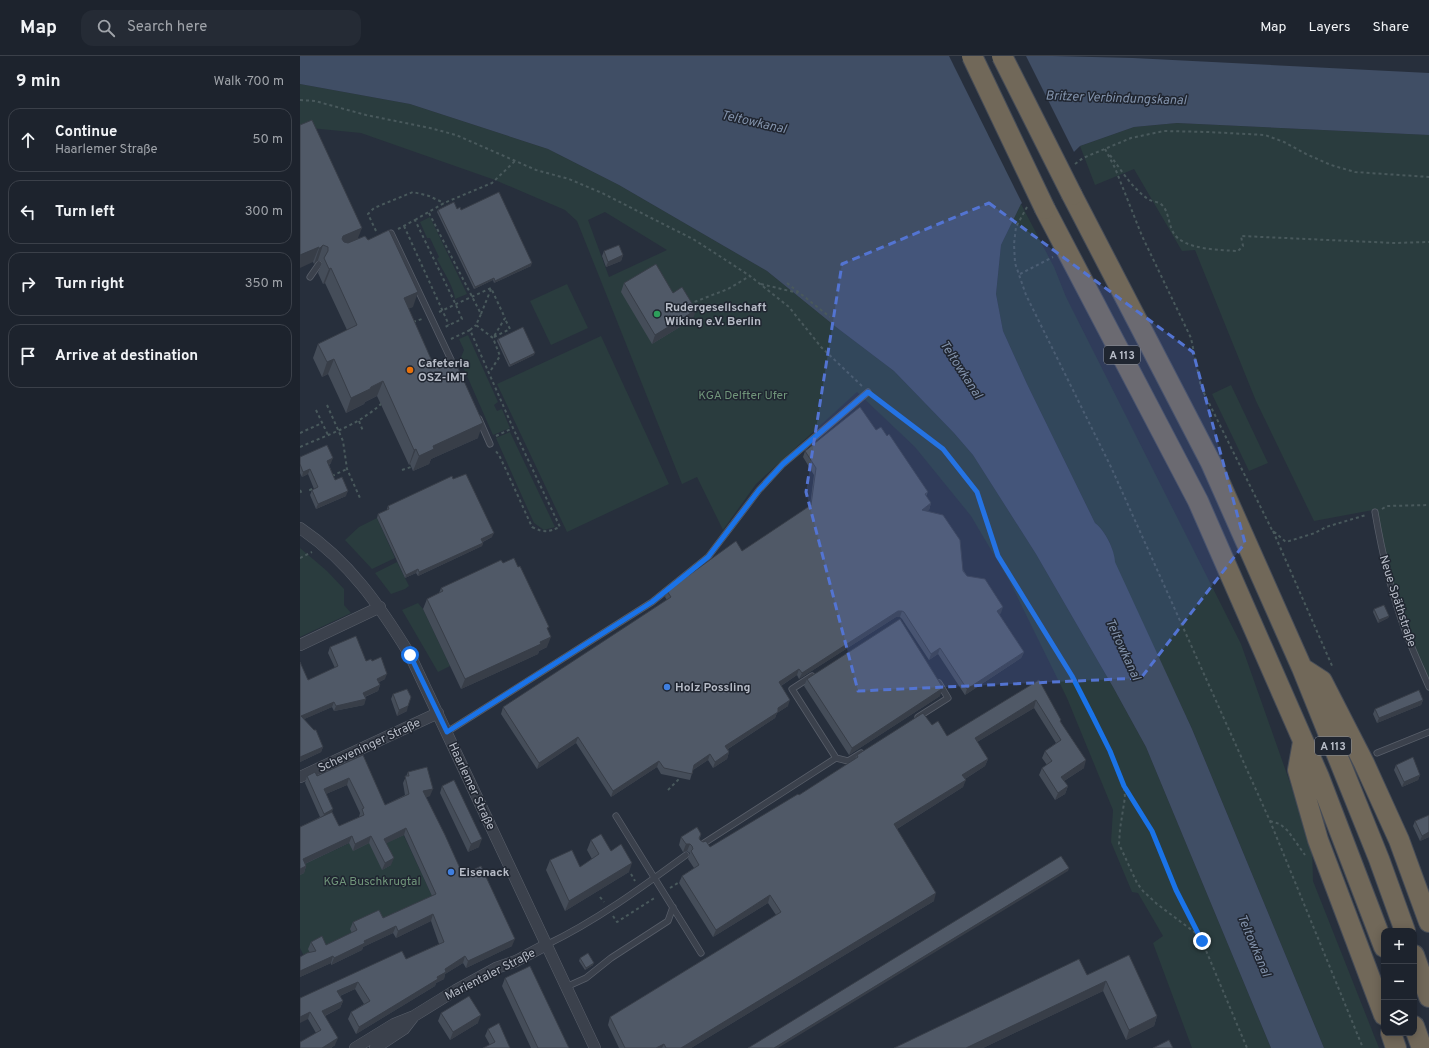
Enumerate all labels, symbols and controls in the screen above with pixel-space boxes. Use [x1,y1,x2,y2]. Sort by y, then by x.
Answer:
search box [81,10,361,46]
text: Map [20,16,57,40]
icon: search [95,17,117,39]
text: Search here [127,18,207,37]
text: Map [1260,19,1286,36]
text: Layers [1308,19,1350,36]
text: Share [1372,19,1409,36]
text: 9 min [16,71,60,93]
text: Walk · 700 m [214,74,284,90]
water label: Britzer Verbindungskanal [1045,89,1187,109]
water label: Teltowkanal [719,108,788,138]
text: Continue [55,123,117,142]
icon: ahead [17,129,39,151]
text: 50 m [253,132,283,148]
text: Haarlemer Straße [55,142,157,158]
icon: left [17,201,39,223]
text: Turn left [55,203,115,222]
text: 300 m [245,204,283,220]
icon: right [17,273,39,295]
text: Turn right [55,275,124,294]
text: 350 m [245,276,283,292]
place label: Rudergesellschaft Wiking e.V. Berlin [665,300,767,330]
marker: Rudergesellschaft Wiking e.V. Berlin [652,309,662,319]
water label: Teltowkanal [936,338,985,403]
icon: arrive [17,345,39,367]
road number: A 113 [1104,346,1140,364]
text: Arrive at destination [55,347,198,366]
place label: Cafeteria OSZ-IMT [418,356,469,386]
marker: Cafeteria OSZ-IMT [405,365,415,375]
park label: KGA Delfter Ufer [698,388,788,404]
street label: Neue Späthstraße [1375,553,1419,649]
water label: Teltowkanal [1101,616,1144,684]
route start [401,646,419,664]
place label: Holz Possling [675,680,750,696]
marker: Holz Possling [662,682,672,692]
street label: Scheveninger Straße [316,715,423,777]
road number: A 113 [1315,737,1351,755]
street label: Haarlemer Straße [444,740,498,833]
place label: Eisenack [459,865,510,881]
marker: Eisenack [446,867,456,877]
park label: KGA Buschkrugtal [323,874,421,890]
water label: Teltowkanal [1233,912,1274,980]
map controls [1381,928,1417,1036]
button: + [1381,928,1417,964]
route end [1193,932,1211,950]
street label: Marientaler Straße [443,945,538,1005]
button: − [1381,964,1417,1000]
button: layers [1381,1000,1417,1036]

